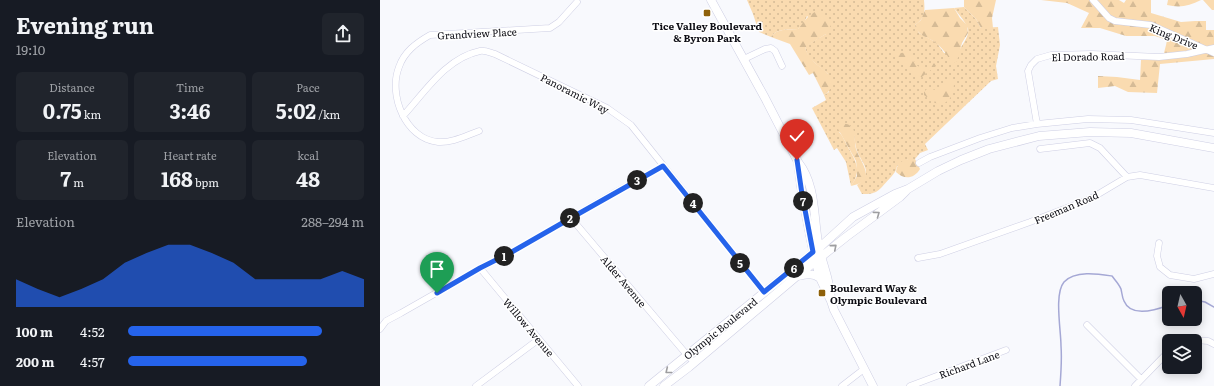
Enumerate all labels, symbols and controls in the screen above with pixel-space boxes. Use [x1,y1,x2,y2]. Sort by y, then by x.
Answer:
text: Evening run [16,8,154,41]
marker: Tice Valley Boulevard & Byron Park [702,8,712,18]
button: share [322,13,364,55]
place label: Tice Valley Boulevard & Byron Park [652,18,762,45]
street label: King Drive [1147,19,1201,53]
street label: Grandview Place [437,23,517,43]
text: 19:10 [16,40,45,59]
street label: El Dorado Road [1051,48,1125,64]
street label: Panoramic Way [538,69,612,117]
text: Distance [49,79,95,95]
text: Time [176,79,204,95]
text: Pace [296,79,320,95]
text: 0.75 [43,95,82,125]
text: 3:46 [169,95,211,125]
text: 5:02 [276,95,316,125]
text: km [82,106,101,122]
text: /km [316,106,340,122]
pin [780,119,814,160]
icon: check [786,125,808,147]
text: Elevation [47,147,97,163]
text: Heart rate [163,147,217,163]
text: kcal [297,147,319,163]
text: 7 [60,163,71,193]
text: 168 [161,163,193,193]
text: 48 [296,163,320,193]
pin: 3 [627,170,647,190]
text: 3 [634,172,640,188]
text: m [71,174,84,190]
text: bpm [193,174,219,190]
street label: Freeman Road [1031,187,1101,227]
pin: 7 [793,191,813,211]
pin: 4 [683,193,703,213]
text: 7 [800,193,806,209]
text: 4 [690,195,696,211]
pin: 2 [560,208,580,228]
text: 2 [567,210,573,226]
text: Elevation [16,212,75,231]
text: 288–294 m [301,212,364,231]
one-way arrow [872,212,879,219]
one-way arrow [829,245,837,252]
pin: 1 [494,246,514,266]
text: 1 [502,248,506,264]
pin [420,252,454,293]
street label: Alder Avenue [598,252,650,310]
pin: 5 [730,253,750,273]
text: 5 [737,255,743,271]
icon: arrive [426,258,448,280]
pin: 6 [784,258,804,278]
text: 6 [791,260,797,276]
place label: Boulevard Way & Olympic Boulevard [830,280,928,307]
north arrow [1162,286,1202,326]
map controls [1162,286,1202,374]
marker: Boulevard Way & Olympic Boulevard [817,288,827,298]
street label: Olympic Boulevard [680,293,760,363]
street label: Willow Avenue [500,295,558,359]
text: 100 m [16,322,53,341]
text: 4:52 [80,322,105,341]
button: layers [1162,334,1202,374]
street label: Richard Lane [937,346,1001,382]
text: 200 m [16,352,55,371]
text: 4:57 [80,352,105,371]
one-way arrow [665,366,672,373]

